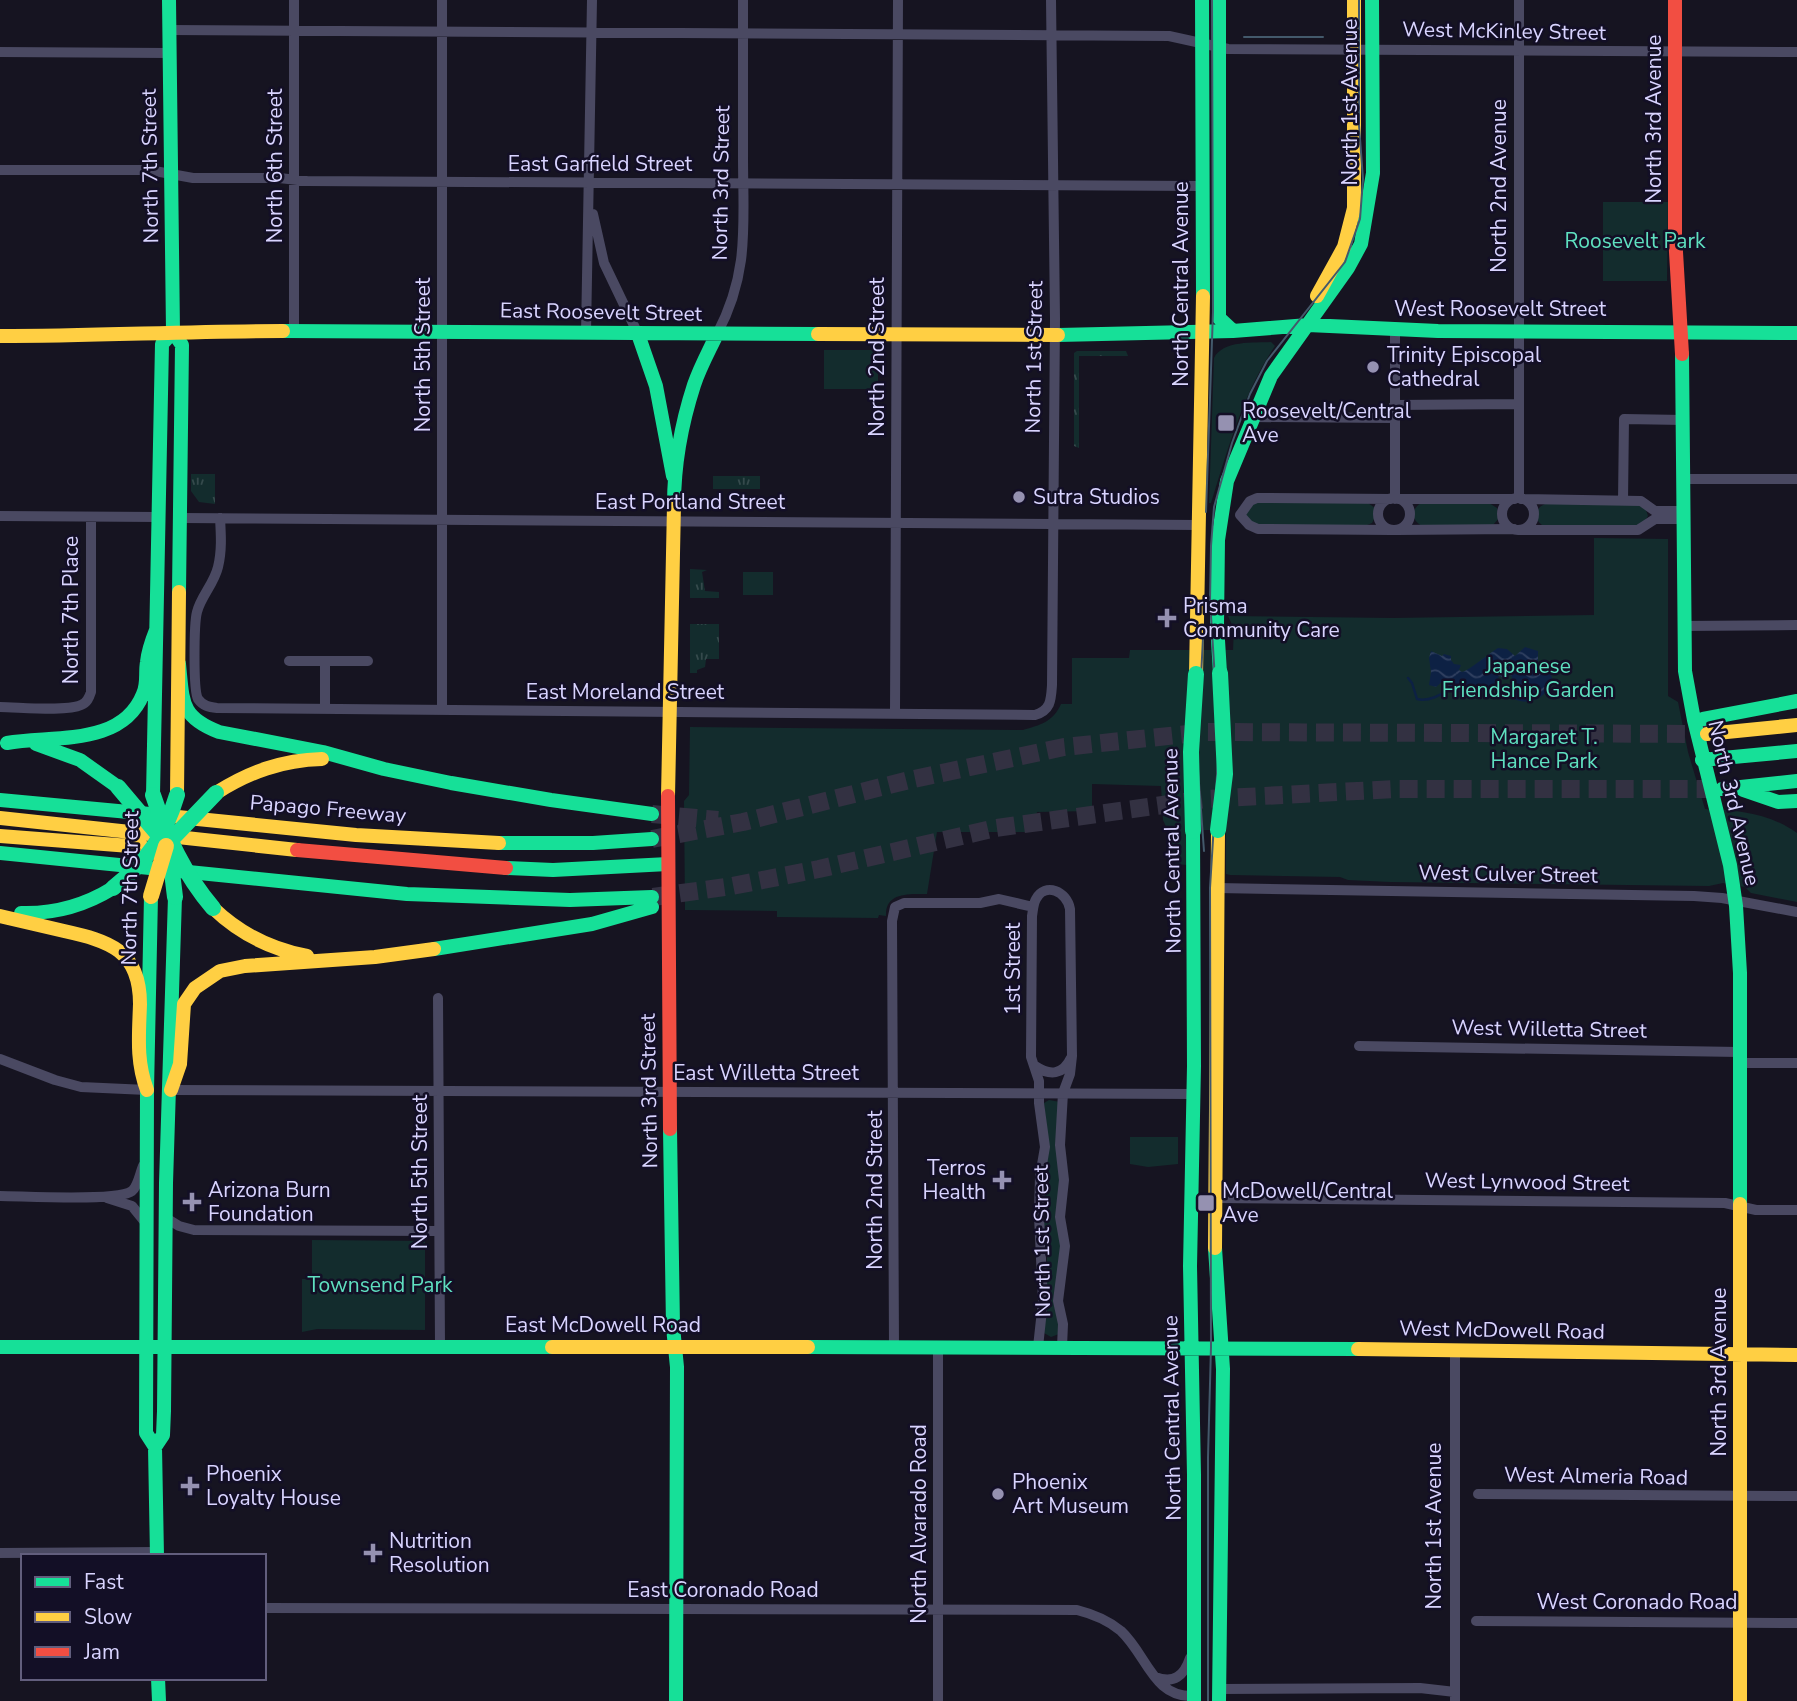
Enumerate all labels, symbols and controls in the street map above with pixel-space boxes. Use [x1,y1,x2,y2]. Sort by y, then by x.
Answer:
street label: West McKinley Street [1402,15,1607,47]
street label: North 1st Avenue [1336,19,1364,185]
street label: North 3rd Avenue [1640,34,1668,204]
street label: North 7th Street [135,88,165,244]
street label: North 6th Street [261,88,289,243]
street label: North 2nd Avenue [1485,99,1513,273]
street label: North 3rd Street [706,105,736,261]
street label: East Garfield Street [508,150,693,178]
street label: North Central Avenue [1167,181,1195,387]
park label: Roosevelt Park [1565,227,1706,255]
street label: North 5th Street [409,277,437,432]
street label: North 2nd Street [863,277,891,437]
street label: North 1st Street [1019,280,1049,434]
street label: West Roosevelt Street [1394,295,1607,323]
street label: East Roosevelt Street [500,296,703,328]
place label: Trinity Episcopal Cathedral [1387,341,1542,393]
marker: Trinity Episcopal Cathedral [1365,359,1381,375]
place label: Roosevelt/Central Ave [1242,397,1412,449]
marker: Roosevelt/Central Ave [1216,413,1236,433]
place label: Sutra Studios [1033,483,1160,511]
street label: East Portland Street [595,488,786,516]
marker: Sutra Studios [1011,489,1027,505]
street label: North 7th Place [57,536,85,684]
place label: Prisma Community Care [1183,592,1340,644]
marker: Prisma Community Care [1157,608,1177,628]
park label: Japanese Friendship Garden [1442,652,1614,704]
street label: East Moreland Street [526,678,725,706]
street label: North 3rd Avenue [1701,717,1767,889]
park label: Margaret T. Hance Park [1490,723,1598,775]
street label: North Central Avenue [1156,748,1188,954]
street label: Papago Freeway [249,788,408,830]
street label: North 7th Street [115,810,145,966]
street label: West Culver Street [1418,858,1599,890]
street label: 1st Street [999,922,1027,1015]
street label: North 3rd Street [634,1013,664,1169]
street label: West Willetta Street [1451,1013,1648,1045]
street label: East Willetta Street [673,1059,859,1087]
street label: North 5th Street [406,1094,434,1249]
street label: North 2nd Street [861,1110,889,1270]
place label: Terros Health [922,1154,986,1206]
street label: North 1st Street [1027,1164,1057,1318]
street label: West Lynwood Street [1424,1166,1630,1198]
marker: Terros Health [992,1170,1012,1190]
place label: Arizona Burn Foundation [208,1176,331,1228]
place label: McDowell/Central Ave [1222,1177,1394,1229]
marker: Arizona Burn Foundation [182,1192,202,1212]
marker: McDowell/Central Ave [1196,1193,1216,1213]
park label: Townsend Park [308,1271,453,1299]
street label: North 3rd Avenue [1705,1287,1733,1457]
street label: East McDowell Road [505,1311,701,1339]
street label: West McDowell Road [1399,1314,1605,1346]
street label: North Central Avenue [1156,1315,1188,1521]
street label: North Alvarado Road [905,1424,933,1624]
street label: North 1st Avenue [1420,1443,1448,1609]
place label: Phoenix Loyalty House [206,1460,341,1512]
street label: West Almeria Road [1504,1460,1688,1492]
place label: Phoenix Art Museum [1012,1468,1129,1520]
marker: Phoenix Loyalty House [180,1476,200,1496]
marker: Phoenix Art Museum [990,1486,1006,1502]
place label: Nutrition Resolution [389,1527,490,1579]
marker: Nutrition Resolution [363,1543,383,1563]
legend [21,1554,266,1680]
text: Fast [84,1568,124,1596]
street label: East Coronado Road [627,1576,819,1604]
street label: West Coronado Road [1536,1588,1738,1616]
text: Slow [84,1603,133,1631]
text: Jam [83,1638,120,1666]

